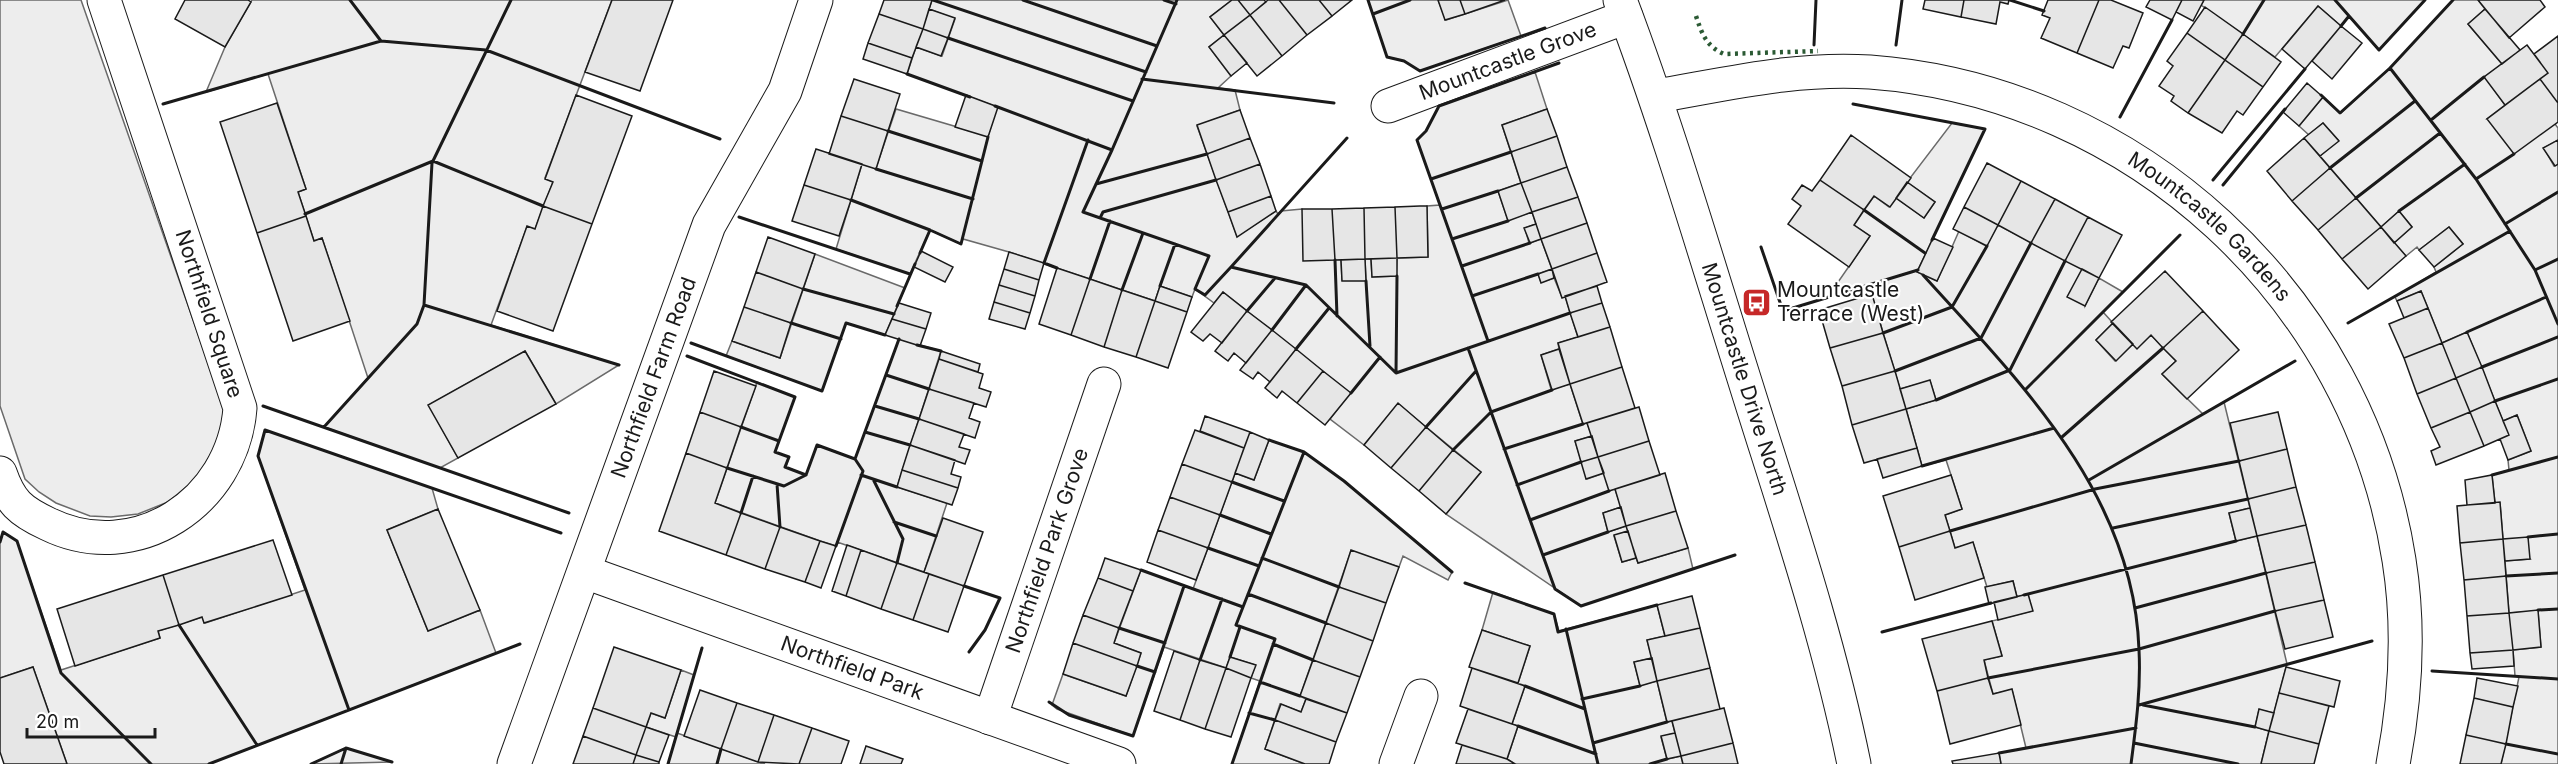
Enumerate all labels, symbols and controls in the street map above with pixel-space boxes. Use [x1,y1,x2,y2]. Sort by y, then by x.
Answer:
street label: Mountcastle Grove [1416,16,1600,105]
street label: Mountcastle Gardens [2123,146,2297,306]
street label: Northfield Square [171,227,248,401]
street label: Mountcastle Drive North [1697,260,1793,498]
street label: Northfield Farm Road [606,273,701,481]
place label: Mountcastle Terrace (West) [1777,277,1924,326]
bus stop icon: Mountcastle Terrace (West) [1740,286,1772,318]
street label: Northfield Park Grove [1000,445,1093,656]
street label: Northfield Park [778,630,928,705]
scale bar [27,701,154,739]
text: 20 m [36,711,79,732]

